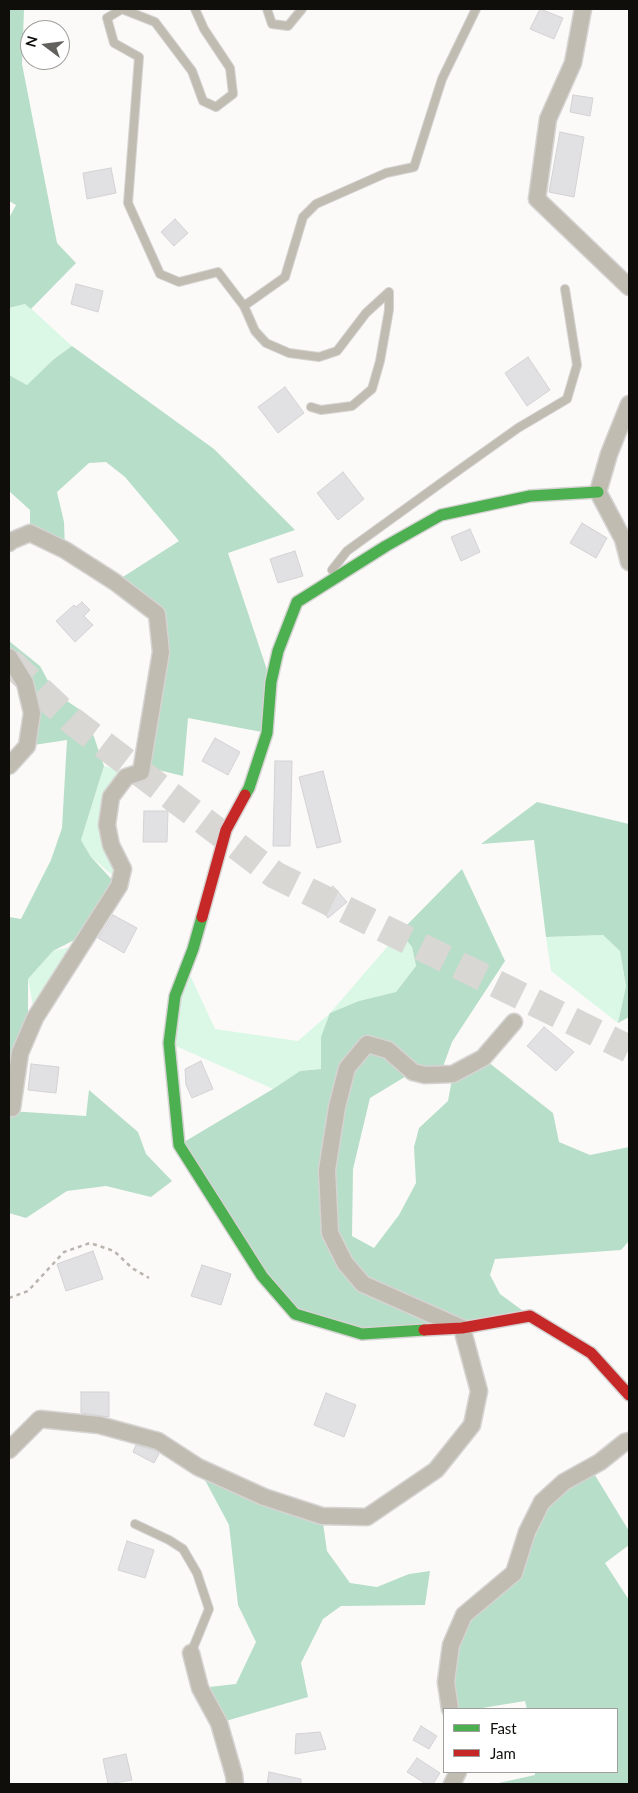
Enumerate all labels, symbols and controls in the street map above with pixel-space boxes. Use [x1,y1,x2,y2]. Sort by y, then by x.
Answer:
north arrow [20,20,70,70]
text: N [21,34,41,49]
legend [443,1708,618,1773]
text: Fast [490,1719,517,1737]
text: Jam [490,1744,516,1762]

